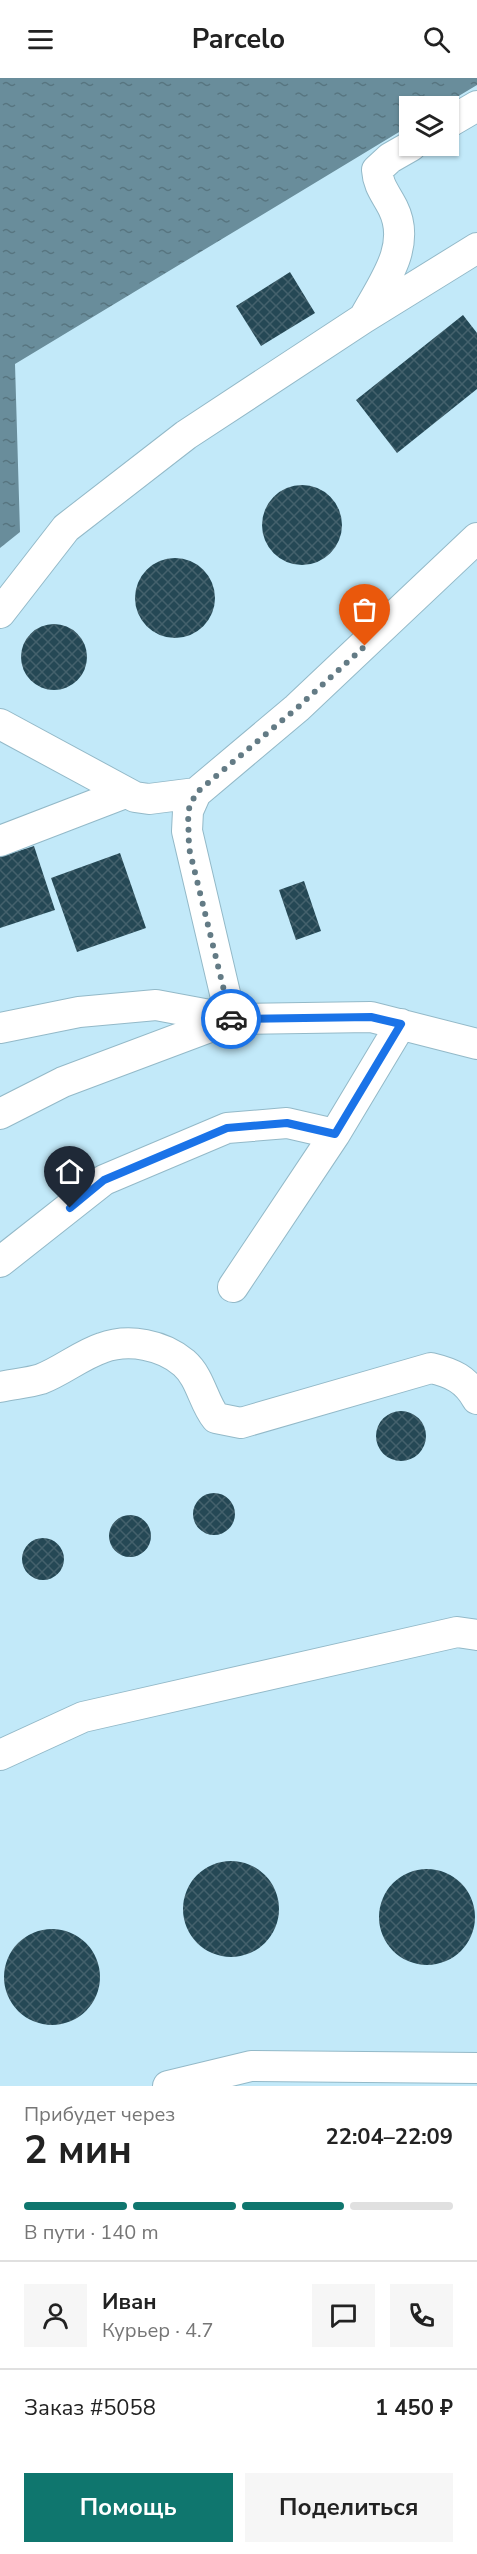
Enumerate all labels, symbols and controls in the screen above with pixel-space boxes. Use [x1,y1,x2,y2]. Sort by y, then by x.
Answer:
text: Parcelo [192,21,285,58]
icon: menu [24,23,57,56]
icon: search [420,23,453,56]
map controls [399,96,459,156]
button: layers [399,96,459,156]
pin [339,584,390,646]
icon: bag [348,593,381,626]
courier [201,989,261,1049]
icon: car [215,1003,248,1036]
pin [44,1146,95,1208]
icon: home [53,1155,86,1188]
text: Прибудет через [24,2101,175,2128]
text: 22:04–22:09 [325,2122,453,2152]
text: 2 мин [24,2124,132,2177]
text: В пути · 140 m [24,2219,159,2246]
button: person [24,2284,87,2347]
button: chat [312,2284,375,2347]
button: phone [390,2284,453,2347]
text: Иван [102,2287,157,2317]
text: Курьер · 4.7 [102,2317,214,2344]
text: Заказ #5058 [24,2393,156,2423]
text: 1 450 ₽ [375,2393,453,2423]
button: Помощь [24,2473,233,2542]
button: Поделиться [245,2473,453,2542]

